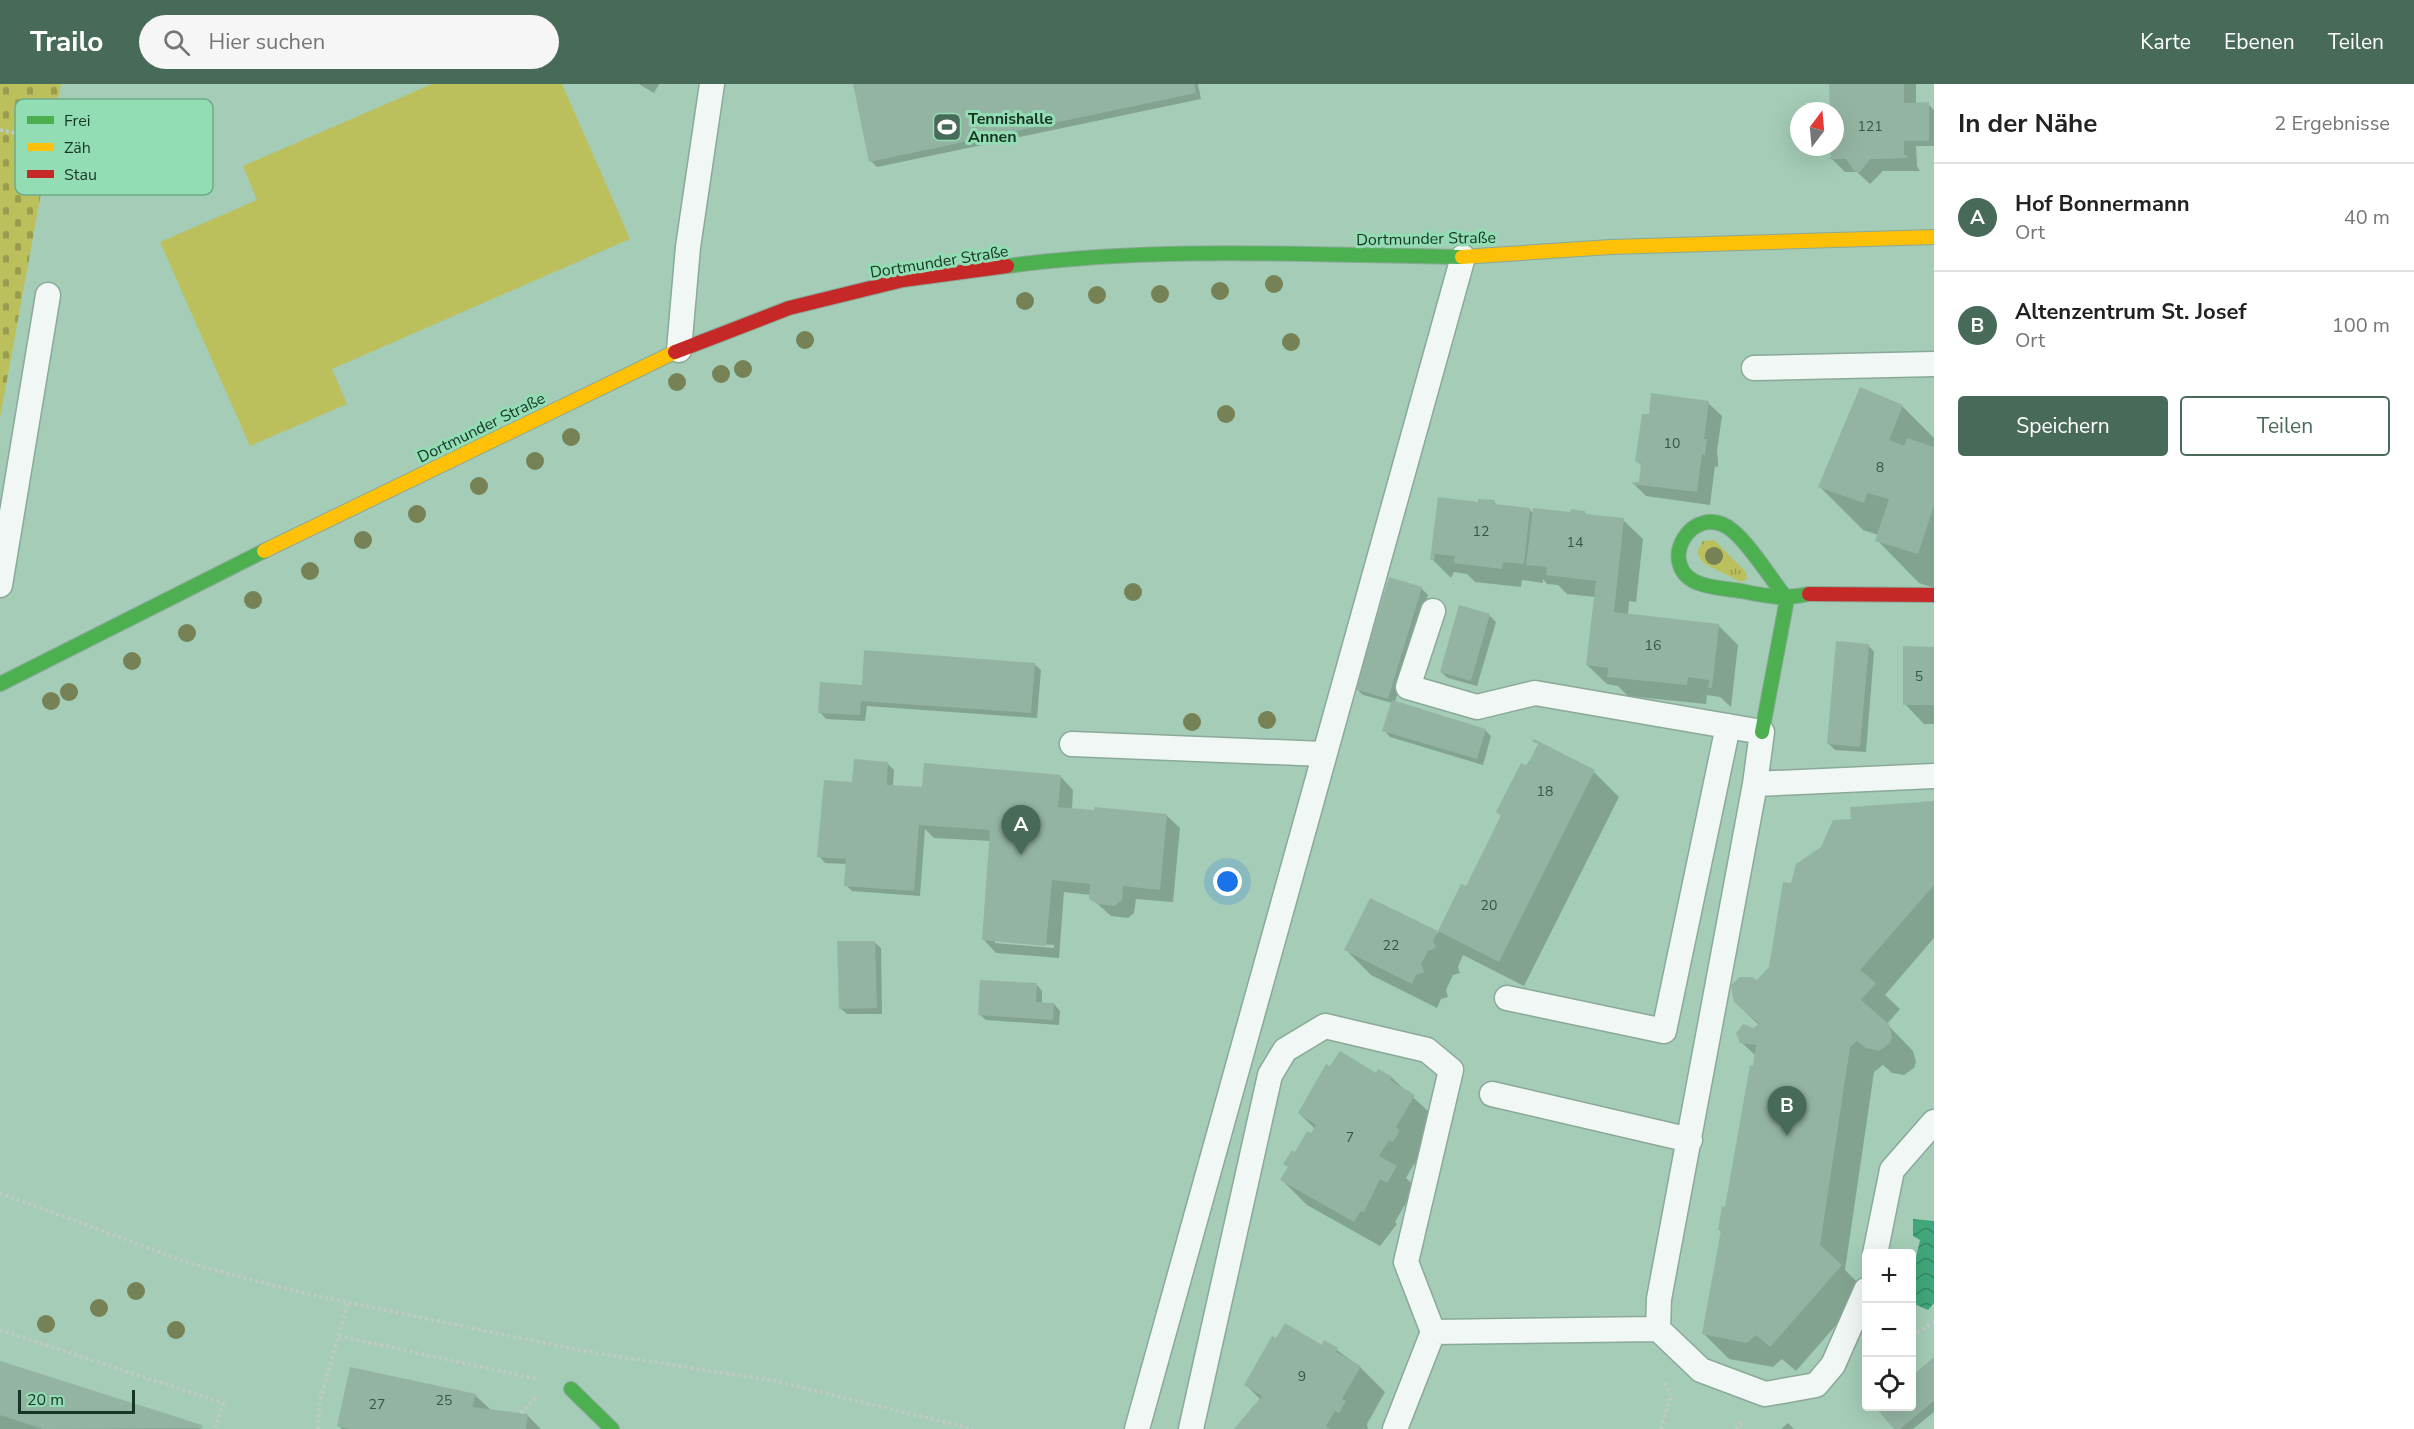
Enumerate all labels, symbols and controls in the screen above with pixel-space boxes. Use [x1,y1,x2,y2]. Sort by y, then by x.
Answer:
search box [139,15,559,69]
text: Trailo [30,23,103,61]
icon: search [160,26,193,59]
text: Hier suchen [208,27,325,57]
text: Karte [2140,28,2191,56]
text: Ebenen [2224,28,2295,56]
text: Teilen [2328,28,2384,56]
legend [15,99,213,195]
north arrow [1790,102,1844,156]
text: In der Nähe [1958,106,2097,141]
place label: Tennishalle Annen [968,108,1053,148]
text: Frei [64,110,90,132]
text: 2 Ergebnisse [2274,110,2390,137]
sports icon: Tennishalle Annen [931,111,963,143]
house number: 121 [1857,117,1883,136]
text: Zäh [64,137,91,159]
text: Stau [64,164,97,186]
text: Hof Bonnermann [2015,189,2190,219]
text: A [1970,204,1985,231]
text: 40 m [2344,204,2390,231]
text: Ort [2015,219,2045,246]
street label: Dortmunder Straße [1356,227,1496,251]
street label: Dortmunder Straße [868,240,1010,284]
text: Altenzentrum St. Josef [2015,297,2246,327]
text: B [1971,312,1984,339]
text: 100 m [2332,312,2390,339]
text: Ort [2015,327,2045,354]
street label: Dortmunder Straße [414,387,549,468]
button: Speichern [1958,396,2168,456]
button: Teilen [2180,396,2390,456]
house number: 10 [1664,434,1680,453]
house number: 8 [1876,458,1884,477]
house number: 12 [1473,522,1489,541]
house number: 14 [1567,533,1583,552]
house number: 16 [1645,636,1661,655]
house number: 5 [1915,667,1923,686]
house number: 18 [1537,782,1553,801]
pin: A [1002,806,1040,855]
your location [1213,867,1242,896]
house number: 20 [1481,896,1497,915]
house number: 22 [1383,936,1399,955]
pin: B [1768,1086,1806,1136]
house number: 7 [1346,1128,1354,1147]
map controls [1862,1249,1916,1411]
button: + [1862,1249,1916,1303]
button: − [1862,1303,1916,1357]
button: locate [1862,1357,1916,1411]
house number: 9 [1298,1367,1306,1386]
scale bar [18,1387,135,1414]
text: 20 m [27,1389,64,1411]
house number: 25 [436,1391,452,1410]
house number: 27 [369,1395,385,1414]

